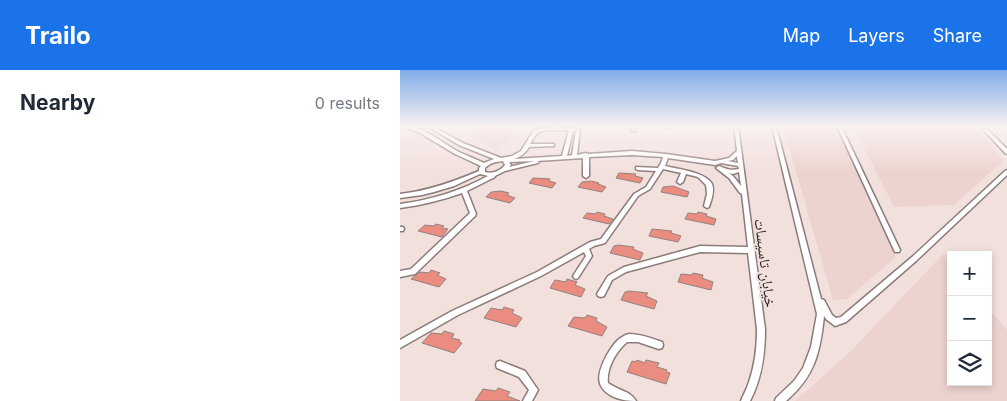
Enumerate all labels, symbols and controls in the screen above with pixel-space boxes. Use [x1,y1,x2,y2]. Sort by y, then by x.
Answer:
text: Trailo [25,21,91,50]
text: Map [783,25,820,46]
text: Layers [848,25,905,46]
text: Share [933,25,982,46]
text: Nearby [20,90,95,115]
text: 0 results [315,93,380,113]
street label: خیابان تاسیسات [750,218,780,309]
map controls [947,251,992,386]
button: + [947,251,992,296]
button: − [947,296,992,341]
button: layers [947,341,992,386]

